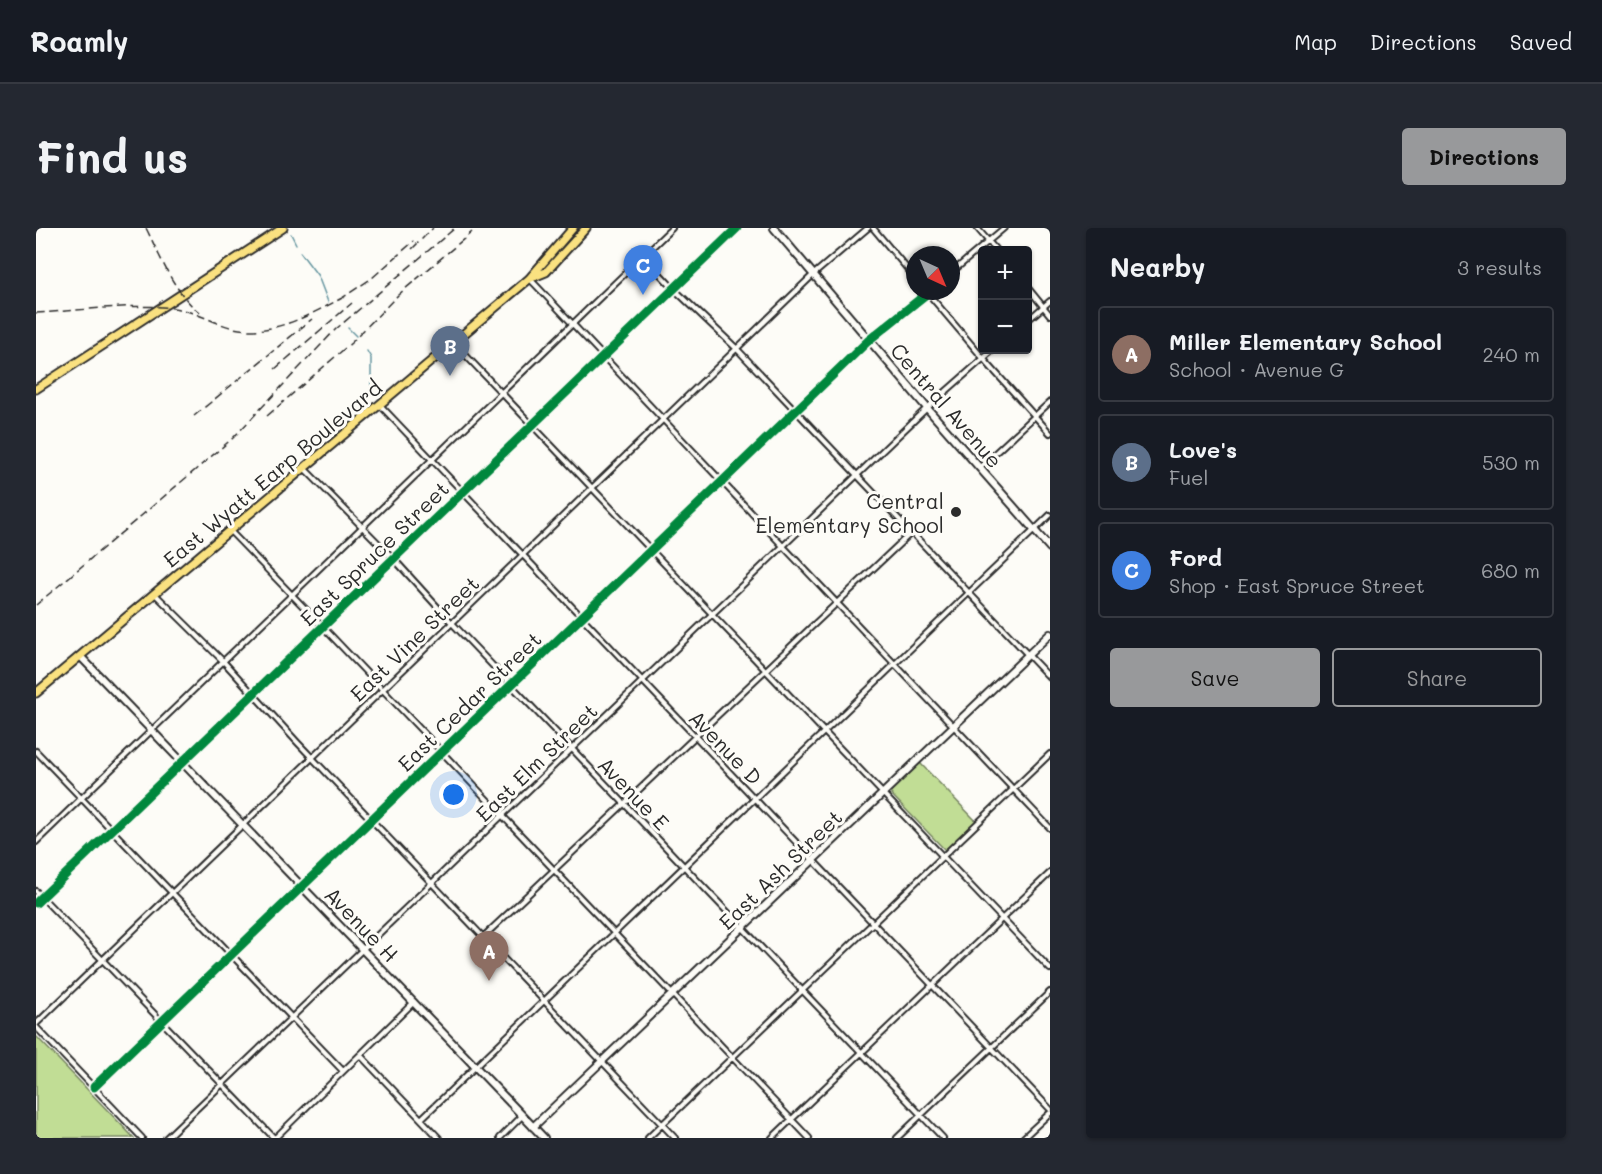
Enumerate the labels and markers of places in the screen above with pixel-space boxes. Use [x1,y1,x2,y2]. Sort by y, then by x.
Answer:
pin: C [624,245,662,295]
pin: B [430,326,470,376]
place label: Central Elementary School [756,487,944,538]
marker: Central Elementary School [949,505,963,519]
pin: A [470,932,508,981]

